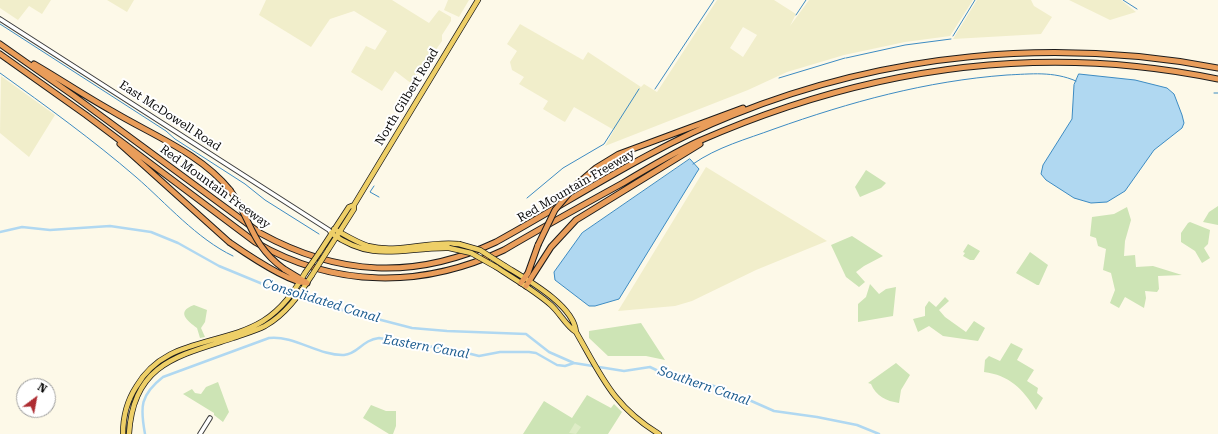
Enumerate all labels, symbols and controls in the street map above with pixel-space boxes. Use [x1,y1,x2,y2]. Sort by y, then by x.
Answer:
street label: North Gilbert Road [372,46,442,148]
street label: East McDowell Road [117,78,223,154]
street label: Red Mountain Freeway [157,142,273,232]
street label: Red Mountain Freeway [515,147,637,225]
water label: Consolidated Canal [260,276,382,326]
water label: Eastern Canal [382,332,470,362]
water label: Southern Canal [656,363,752,409]
north arrow [16,378,56,418]
text: N [35,380,49,396]

